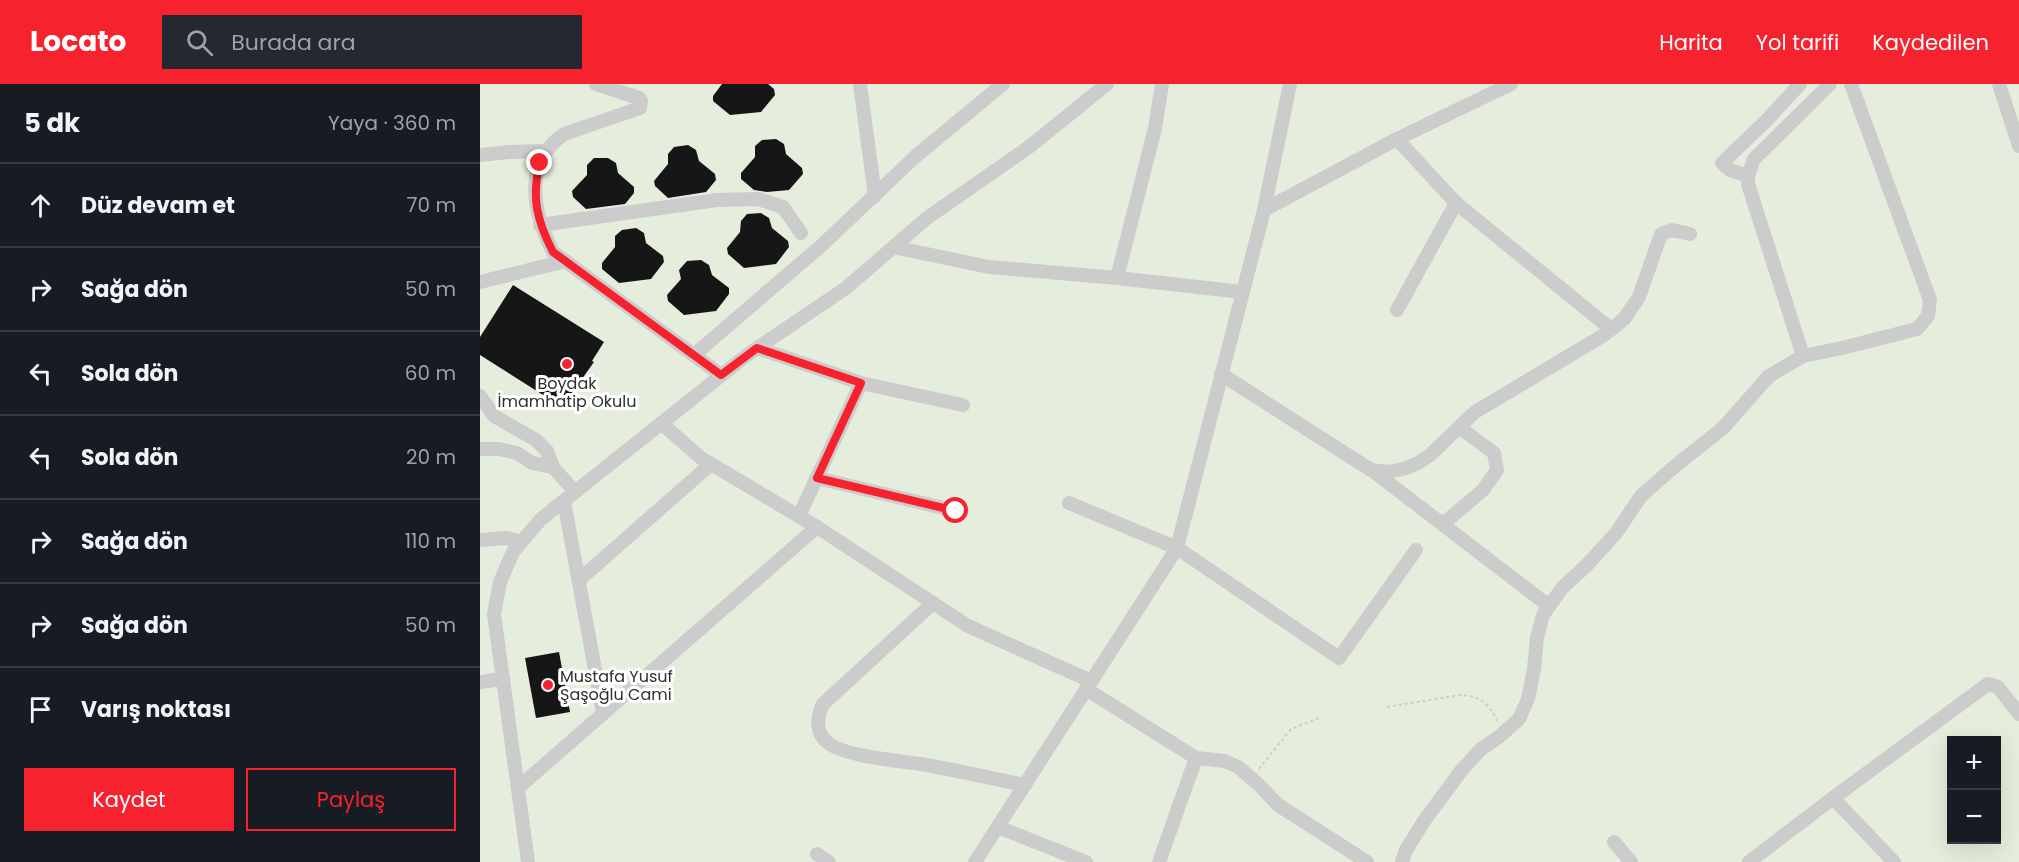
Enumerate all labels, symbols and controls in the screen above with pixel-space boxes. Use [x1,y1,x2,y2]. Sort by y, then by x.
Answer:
search box [162,15,582,69]
text: Locato [30,22,126,61]
icon: search [183,26,216,59]
text: Burada ara [231,27,356,58]
text: Harita [1659,28,1723,57]
text: Yol tarifi [1756,28,1839,57]
text: Kaydedilen [1872,28,1989,57]
text: 5 dk [24,105,80,141]
text: Yaya · 360 m [328,109,456,137]
route end [526,149,552,175]
icon: ahead [24,189,57,222]
text: Düz devam et [81,190,235,221]
text: 70 m [407,191,456,219]
icon: right [24,273,57,306]
text: Sağa dön [81,274,188,305]
text: 50 m [405,275,456,303]
icon: left [24,357,57,390]
marker: Boydak İmamhatip Okulu [560,357,574,371]
text: Sola dön [81,358,178,389]
text: 60 m [405,359,456,387]
place label: Boydak İmamhatip Okulu [498,372,636,413]
icon: left [24,441,57,474]
text: Sola dön [81,442,178,473]
text: 20 m [406,443,456,471]
route start [942,497,968,523]
icon: right [24,525,57,558]
text: Sağa dön [81,526,188,557]
text: 110 m [405,527,456,555]
icon: right [24,609,57,642]
text: Sağa dön [81,610,188,641]
text: 50 m [405,611,456,639]
place label: Mustafa Yusuf Şaşoğlu Cami [560,665,673,706]
marker: Mustafa Yusuf Şaşoğlu Cami [541,678,555,692]
icon: arrive [24,693,57,726]
text: Varış noktası [81,694,231,725]
map controls [1947,736,2001,844]
button: + [1947,736,2001,790]
button: Kaydet [24,768,234,831]
button: Paylaş [246,768,456,831]
button: − [1947,790,2001,844]

